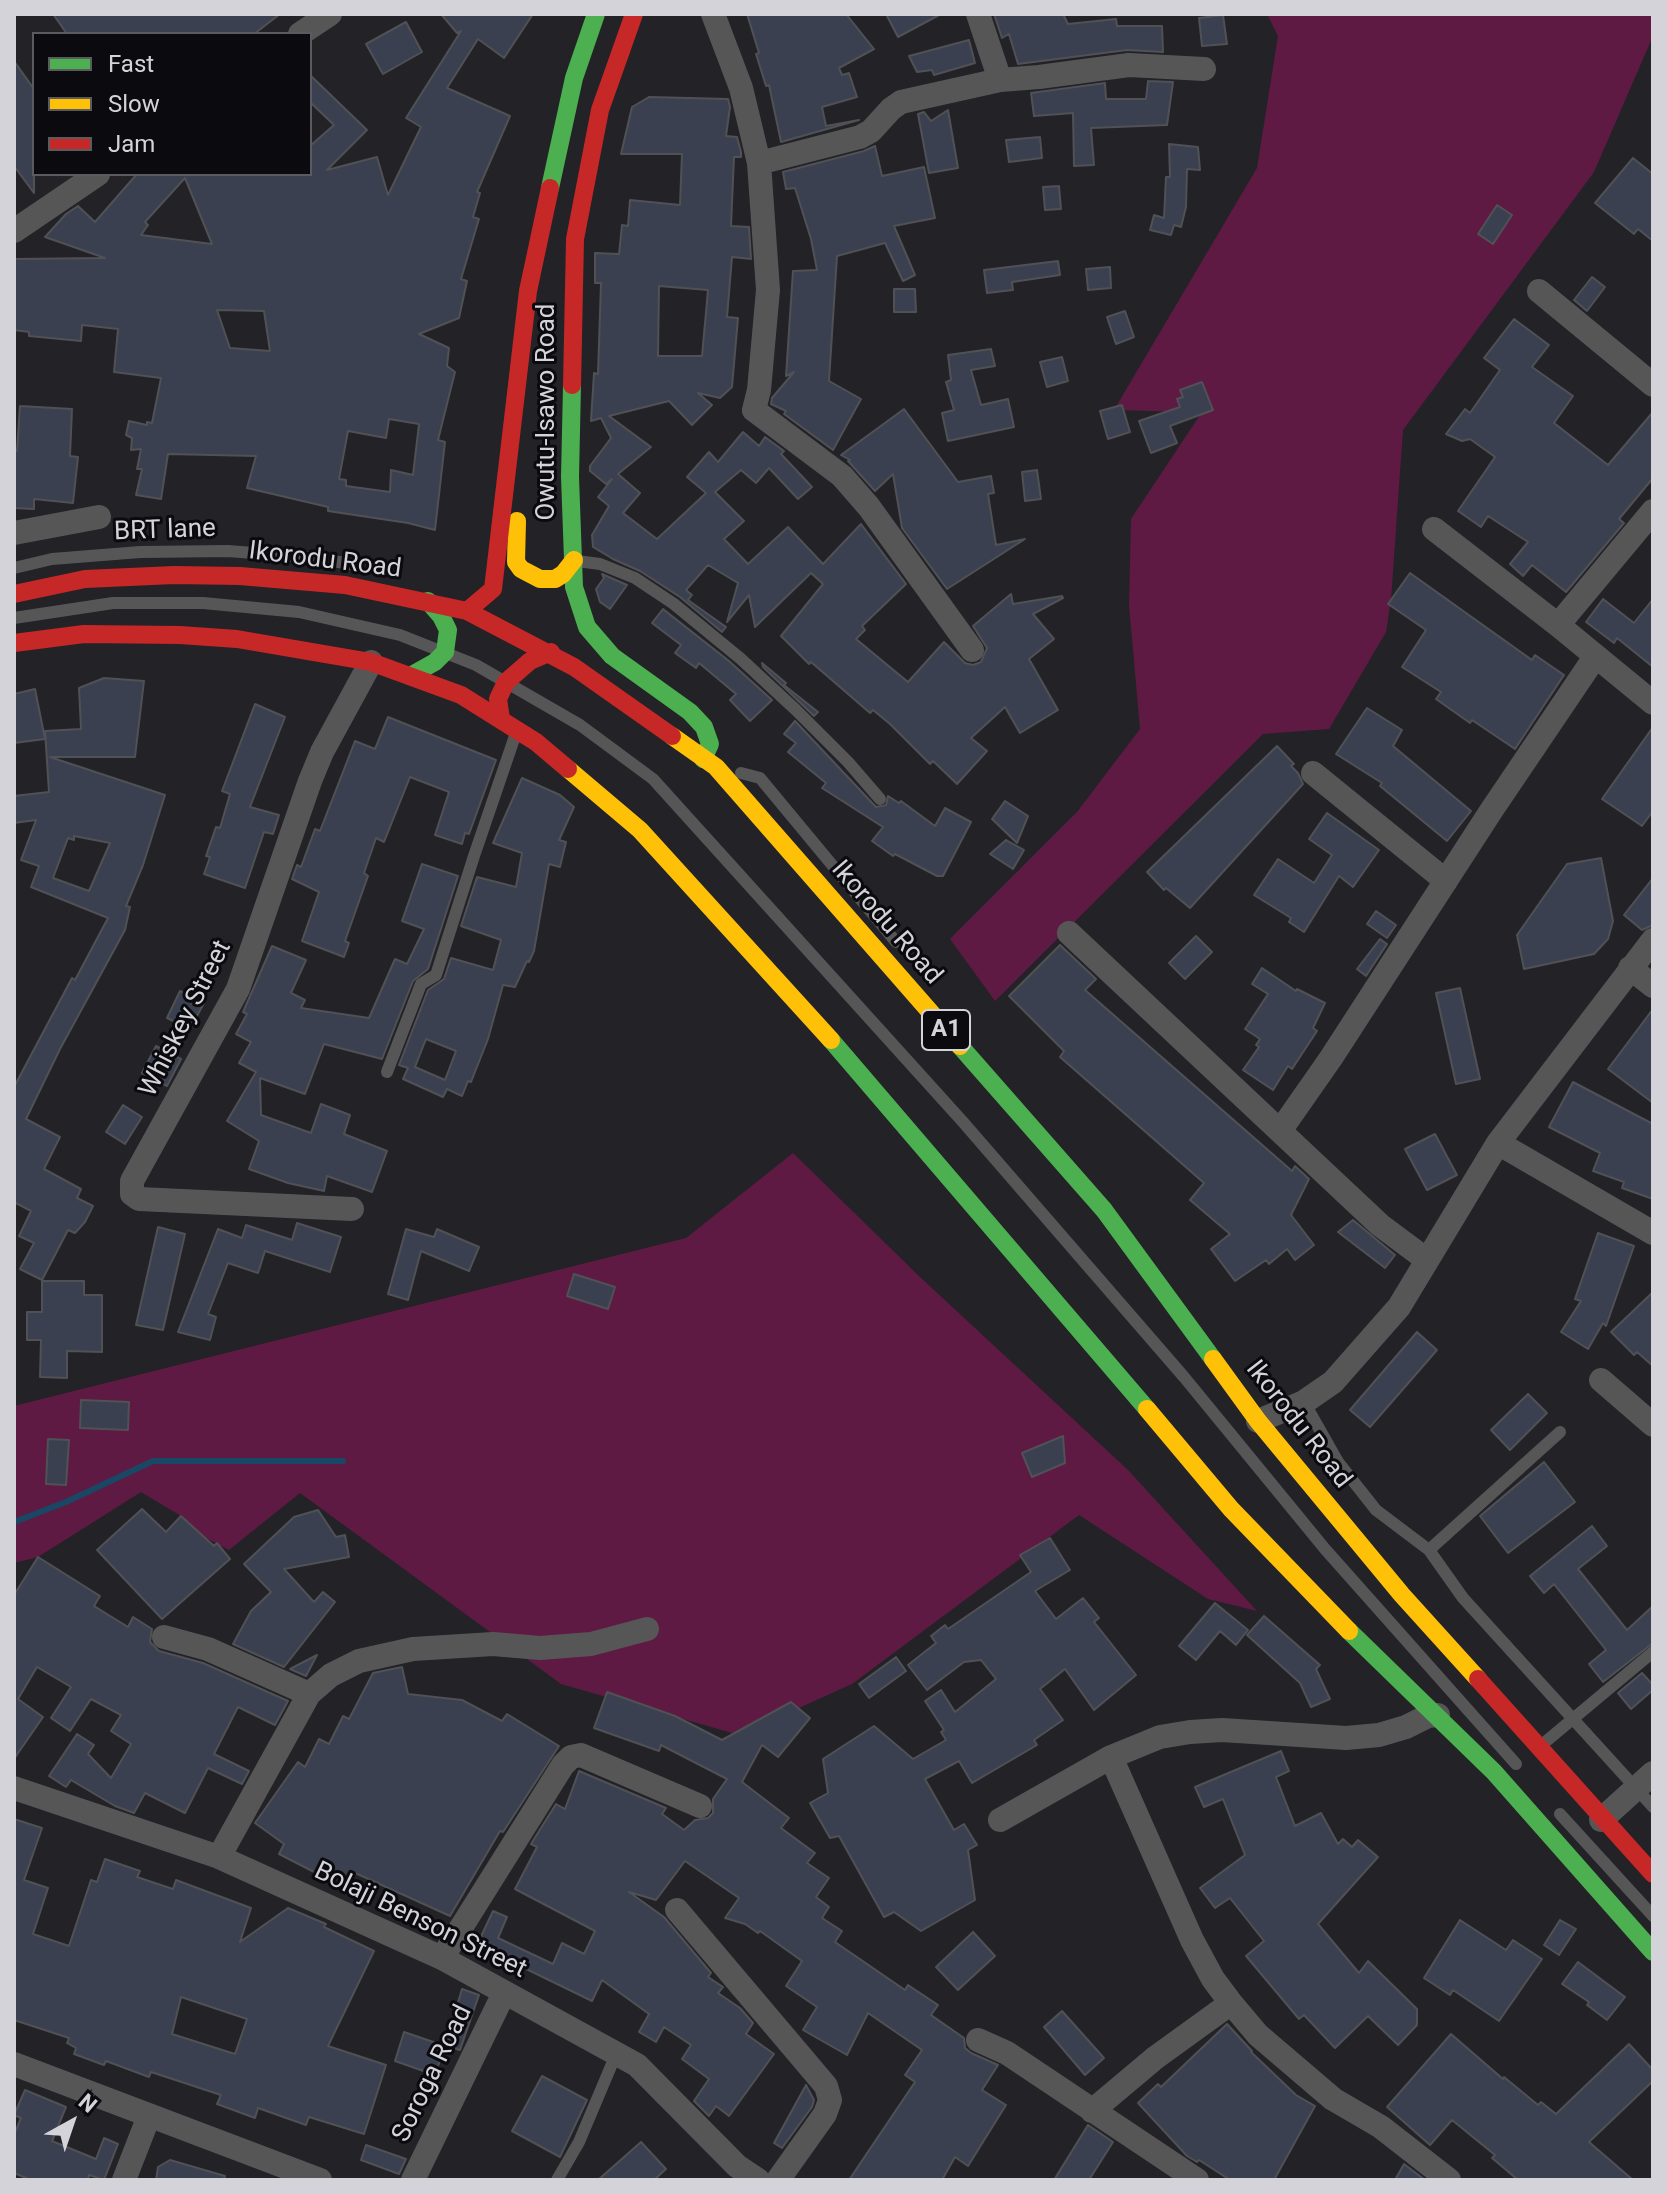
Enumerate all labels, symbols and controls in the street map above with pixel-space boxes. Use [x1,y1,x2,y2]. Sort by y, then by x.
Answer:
legend [32,32,312,176]
text: Fast [108,50,154,78]
text: Slow [108,90,160,118]
text: Jam [108,130,155,158]
street label: Owutu-Isawo Road [531,304,563,520]
street label: BRT lane [114,514,216,548]
street label: Ikorodu Road [247,536,403,586]
street label: Ikorodu Road [824,855,948,991]
street label: Whiskey Street [133,936,239,1102]
road number: A1 [922,1010,970,1050]
street label: Ikorodu Road [1238,1355,1358,1495]
street label: Bolaji Benson Street [309,1856,531,1986]
street label: Soroga Road [386,2000,480,2148]
north arrow [32,2082,112,2162]
text: N [74,2089,102,2118]

